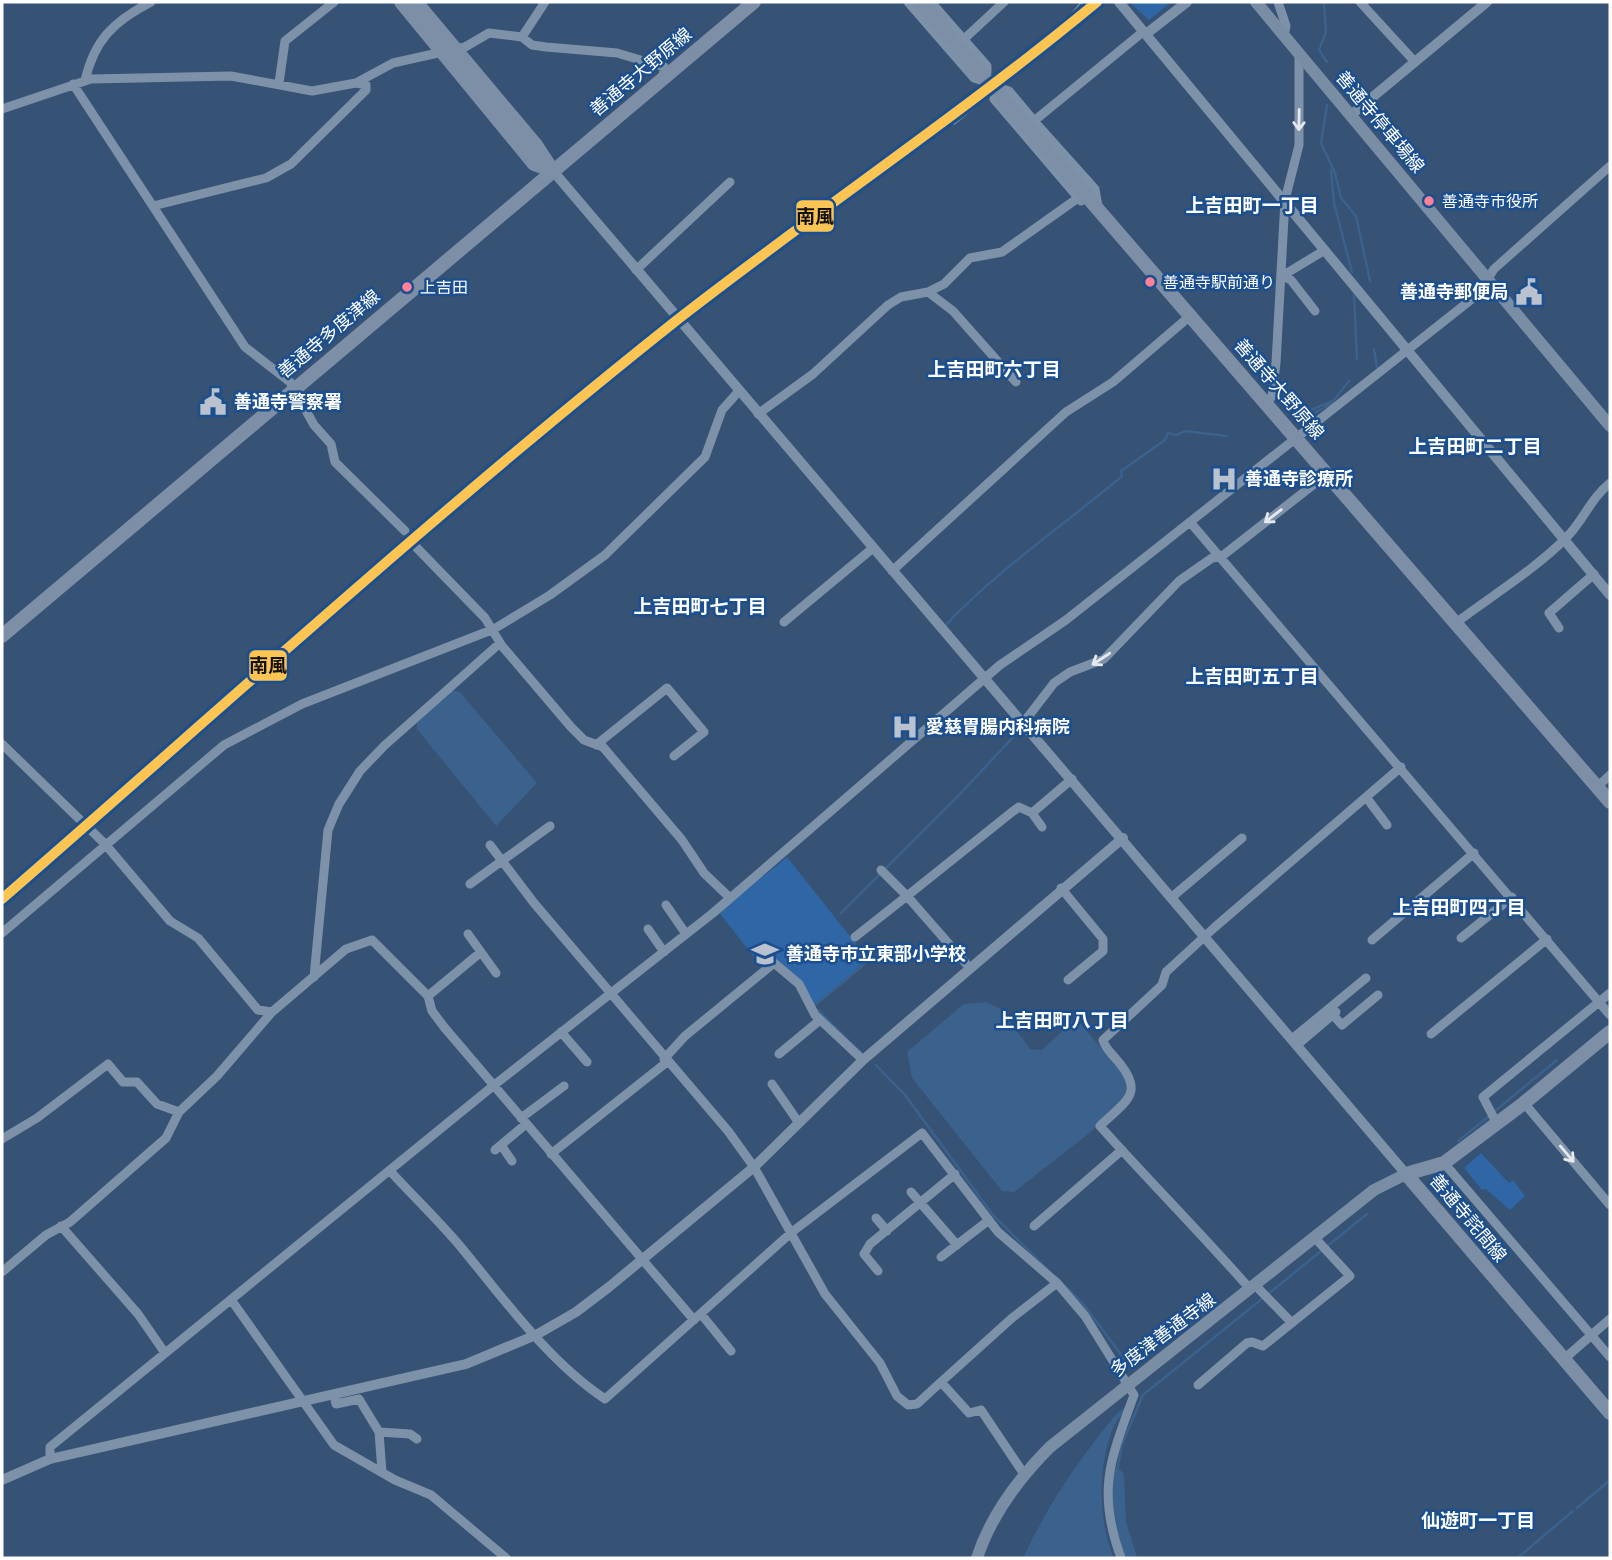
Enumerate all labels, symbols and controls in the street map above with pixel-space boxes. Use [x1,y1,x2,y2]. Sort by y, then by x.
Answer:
street label: 善通寺大野原線 [586,23,696,120]
street label: 善通寺停車場線 [1332,67,1429,177]
one-way arrow [1293,109,1306,132]
place label: 善通寺市役所 [1442,192,1538,211]
district label: 上吉田町一丁目 [1185,194,1319,217]
marker: 善通寺市役所 [1422,194,1436,208]
line badge: 南風 [795,199,835,233]
text: 南風 [796,205,834,228]
place label: 善通寺駅前通り [1163,273,1275,292]
marker: 善通寺駅前通り [1143,275,1157,289]
public building icon: 善通寺郵便局 [1514,277,1544,307]
place label: 上吉田 [420,278,468,297]
marker: 上吉田 [400,280,414,294]
place label: 善通寺郵便局 [1400,281,1508,302]
street label: 善通寺多度津線 [274,285,384,382]
street label: 善通寺大野原線 [1230,334,1329,443]
district label: 上吉田町六丁目 [927,358,1061,381]
public building icon: 善通寺警察署 [198,387,228,417]
place label: 善通寺警察署 [234,391,342,412]
district label: 上吉田町二丁目 [1408,435,1542,458]
hospital icon: 善通寺診療所 [1209,464,1239,494]
place label: 善通寺診療所 [1245,468,1353,489]
one-way arrow [1265,508,1283,523]
district label: 上吉田町七丁目 [633,595,767,618]
line badge: 南風 [248,649,288,682]
one-way arrow [1091,653,1111,667]
text: 南風 [249,654,287,677]
district label: 上吉田町五丁目 [1185,665,1319,688]
hospital icon: 愛慈胃腸内科病院 [890,712,920,742]
place label: 愛慈胃腸内科病院 [926,716,1070,737]
district label: 上吉田町四丁目 [1392,896,1526,919]
school or university icon: 善通寺市立東部小学校 [750,939,780,969]
place label: 善通寺市立東部小学校 [786,943,966,964]
district label: 上吉田町八丁目 [995,1009,1129,1032]
one-way arrow [1559,1145,1575,1163]
street label: 善通寺詫間線 [1426,1170,1511,1266]
street label: 多度津善通寺線 [1106,1288,1219,1381]
district label: 仙遊町一丁目 [1421,1509,1535,1532]

